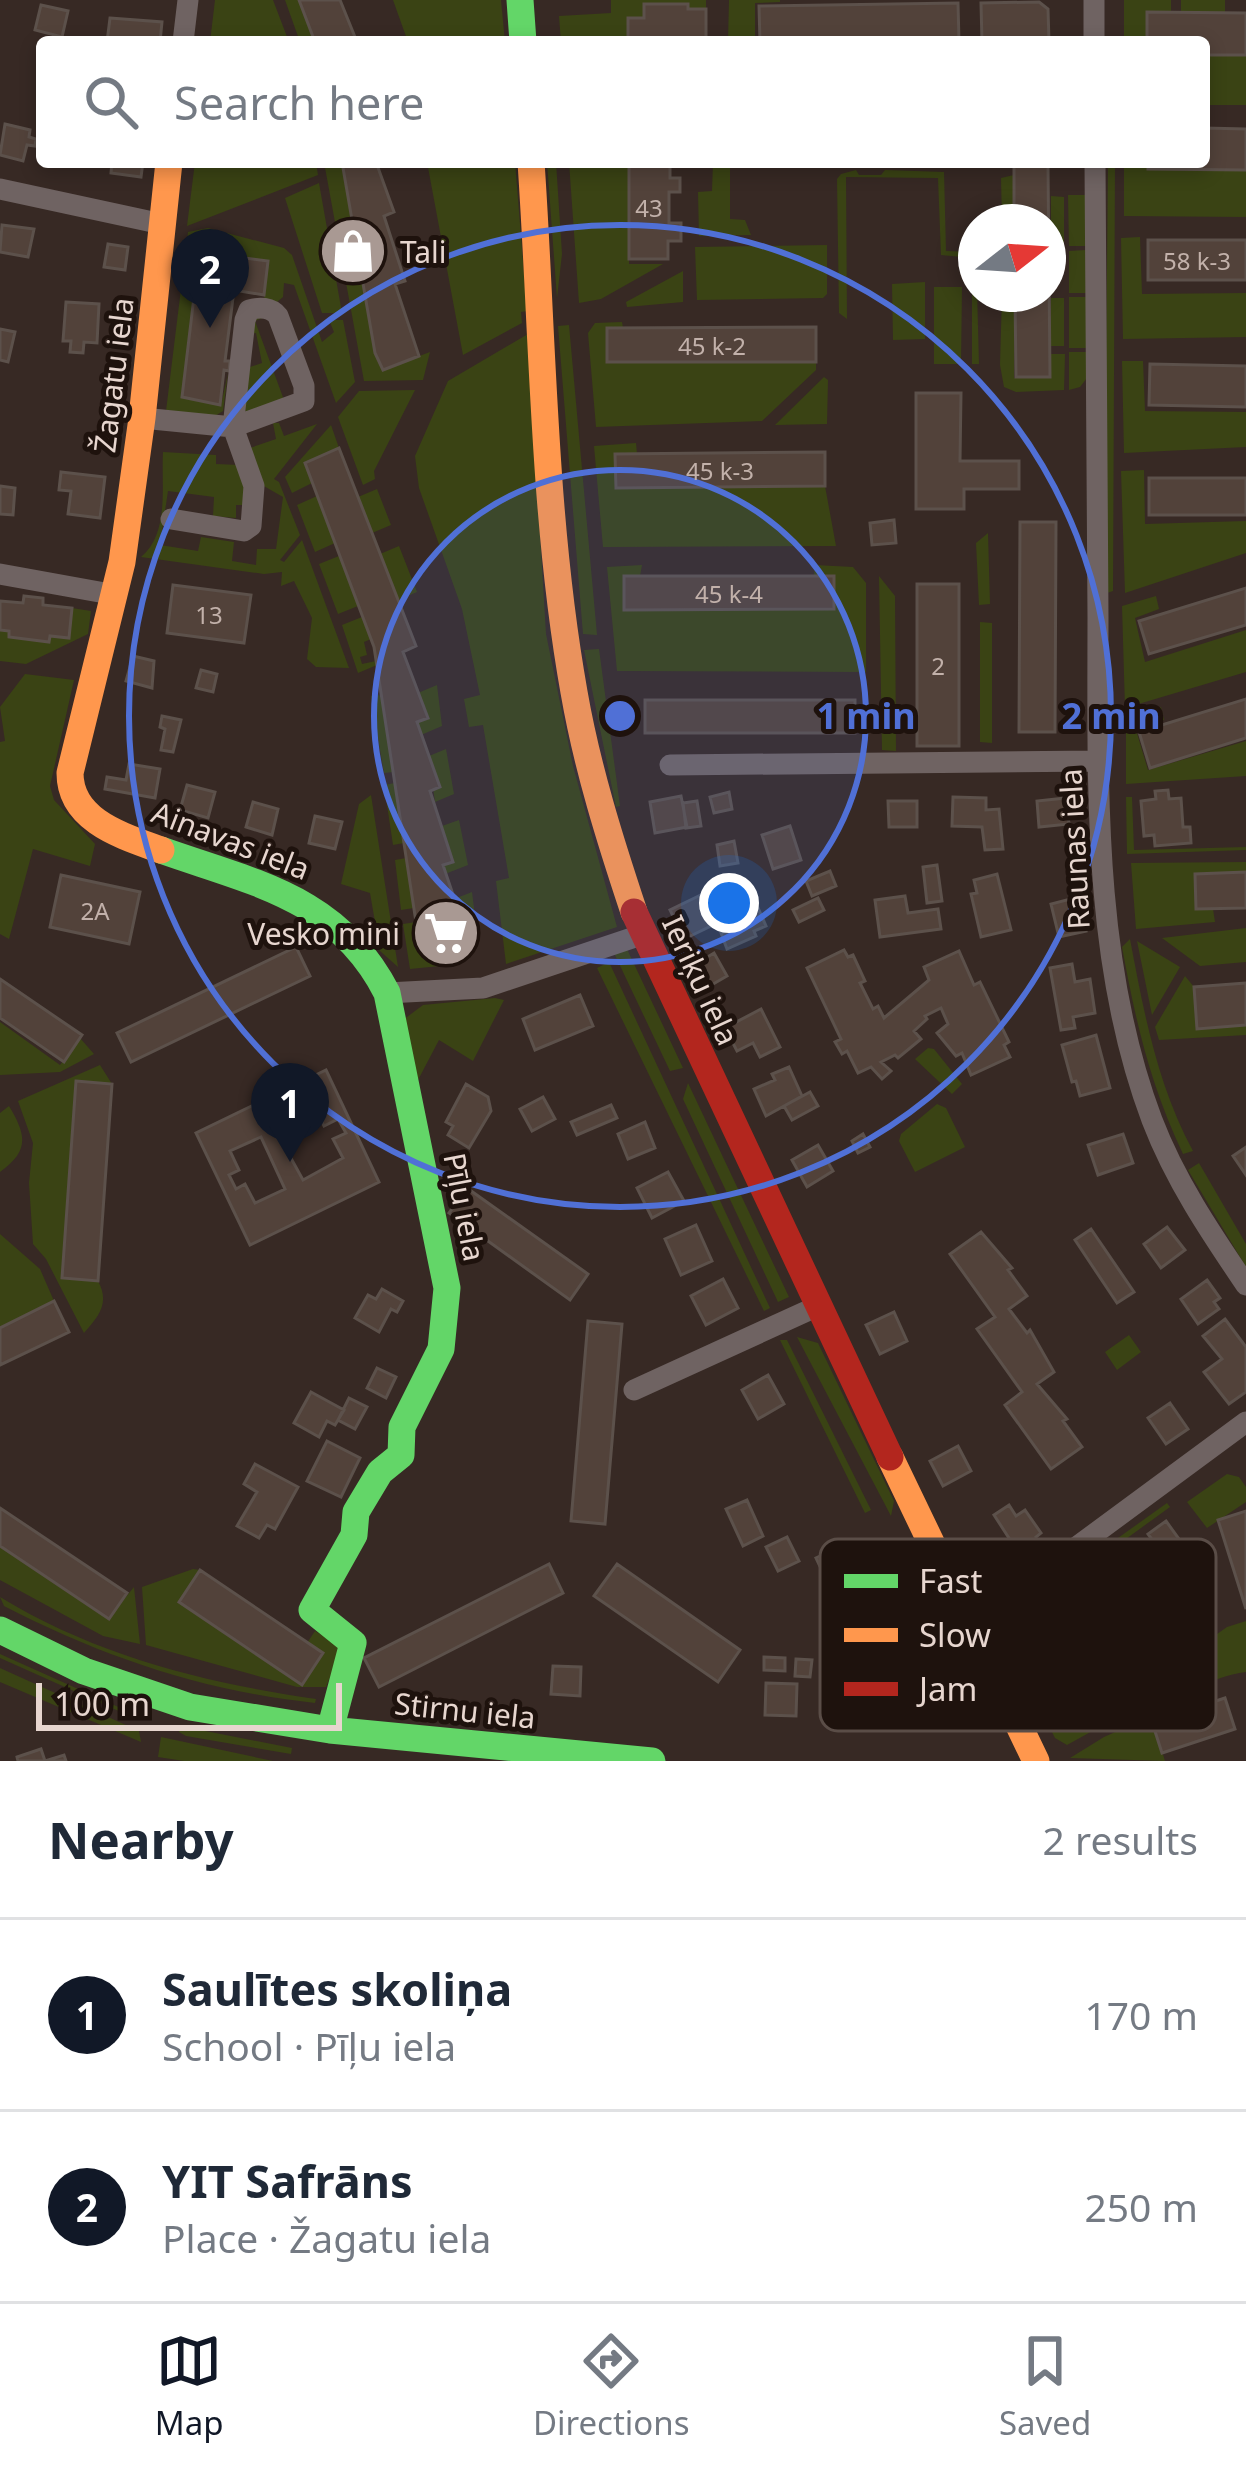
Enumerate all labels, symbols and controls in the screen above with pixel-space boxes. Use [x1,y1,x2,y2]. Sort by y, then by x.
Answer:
search box [36,36,1210,168]
icon: search [78,69,144,135]
text: Search here [174,72,424,133]
house number: 43 [635,191,663,224]
north arrow [958,204,1066,312]
shop icon: Tali [318,216,388,286]
pin: 2 [171,229,249,328]
place label: Tali [400,231,447,272]
house number: 58 k-3 [1163,244,1231,277]
street label: Žagatu iela [83,295,143,455]
house number: 45 k-2 [678,329,746,362]
house number: 45 k-3 [686,454,754,487]
house number: 45 k-4 [695,577,763,610]
house number: 13 [195,598,223,631]
house number: 2 [931,649,945,682]
text: 1 min [816,691,916,740]
text: 2 min [1061,691,1161,740]
centre of rings [599,695,641,737]
street label: Raunas iela [1049,768,1099,930]
street label: Ainavas iela [146,791,316,889]
your location [699,873,759,933]
house number: 2A [80,894,110,927]
supermarket icon: Vesko mini [411,898,481,968]
street label: Ieriķu iela [653,908,749,1052]
place label: Vesko mini [247,913,400,954]
pin: 1 [251,1063,329,1162]
street label: Pīļu iela [434,1149,496,1265]
legend [820,1539,1216,1731]
text: Fast [919,1558,982,1603]
text: Slow [919,1612,991,1657]
text: Jam [916,1666,977,1711]
scale bar [36,1677,342,1730]
text: 100 m [54,1681,150,1726]
street label: Stirnu iela [392,1682,538,1738]
text: Nearby [48,1804,234,1874]
text: 2 results [1043,1813,1198,1866]
text: Saulītes skoliņa [162,1958,512,2019]
text: 1 [76,1988,98,2041]
text: 170 m [1084,1988,1198,2041]
text: School · Pīļu iela [162,2019,456,2072]
text: YIT Safrāns [162,2150,413,2211]
text: 2 [76,2180,98,2233]
text: 250 m [1084,2180,1198,2233]
text: Place · Žagatu iela [162,2211,491,2264]
tab: Map [155,2328,223,2445]
tab: Directions [533,2328,690,2445]
tab: Saved [999,2328,1091,2445]

